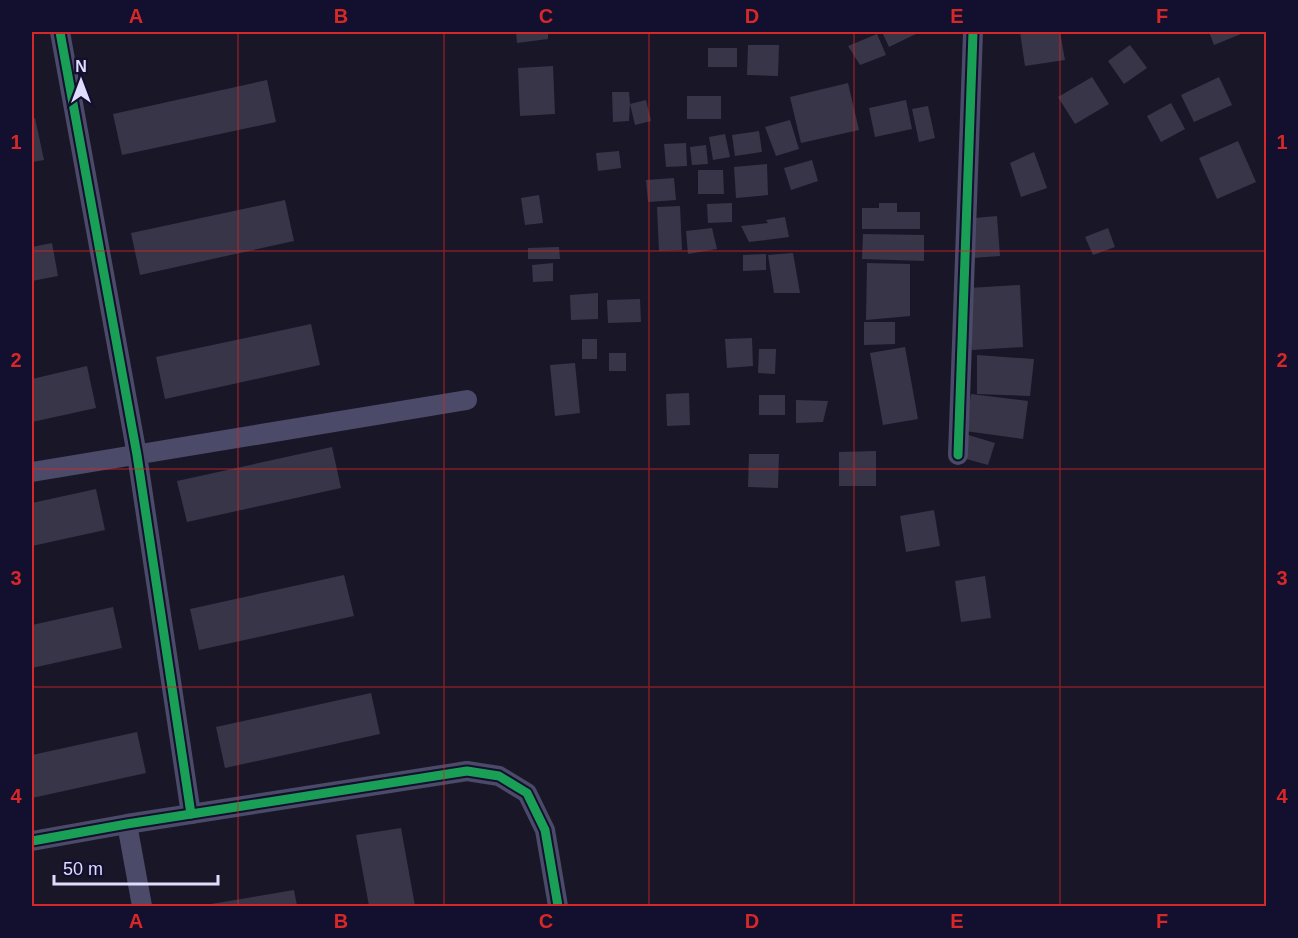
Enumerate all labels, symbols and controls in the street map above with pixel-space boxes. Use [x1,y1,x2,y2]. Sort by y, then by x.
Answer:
text: A [129,5,143,27]
text: B [334,5,348,27]
text: C [539,5,553,27]
text: D [745,5,759,27]
text: E [950,5,964,27]
text: F [1156,5,1168,27]
north arrow [51,51,111,111]
text: N [75,58,87,75]
text: 1 [10,131,22,153]
text: 1 [1276,131,1288,153]
text: 2 [10,349,22,371]
text: 2 [1276,349,1288,371]
text: 3 [10,567,22,589]
text: 3 [1276,567,1288,589]
text: 4 [10,785,22,807]
text: 4 [1276,785,1288,807]
scale bar [54,848,218,886]
text: 50 m [63,859,103,879]
text: A [129,910,143,932]
text: B [334,910,348,932]
text: C [539,910,553,932]
text: D [745,910,759,932]
text: E [950,910,964,932]
text: F [1156,910,1168,932]

